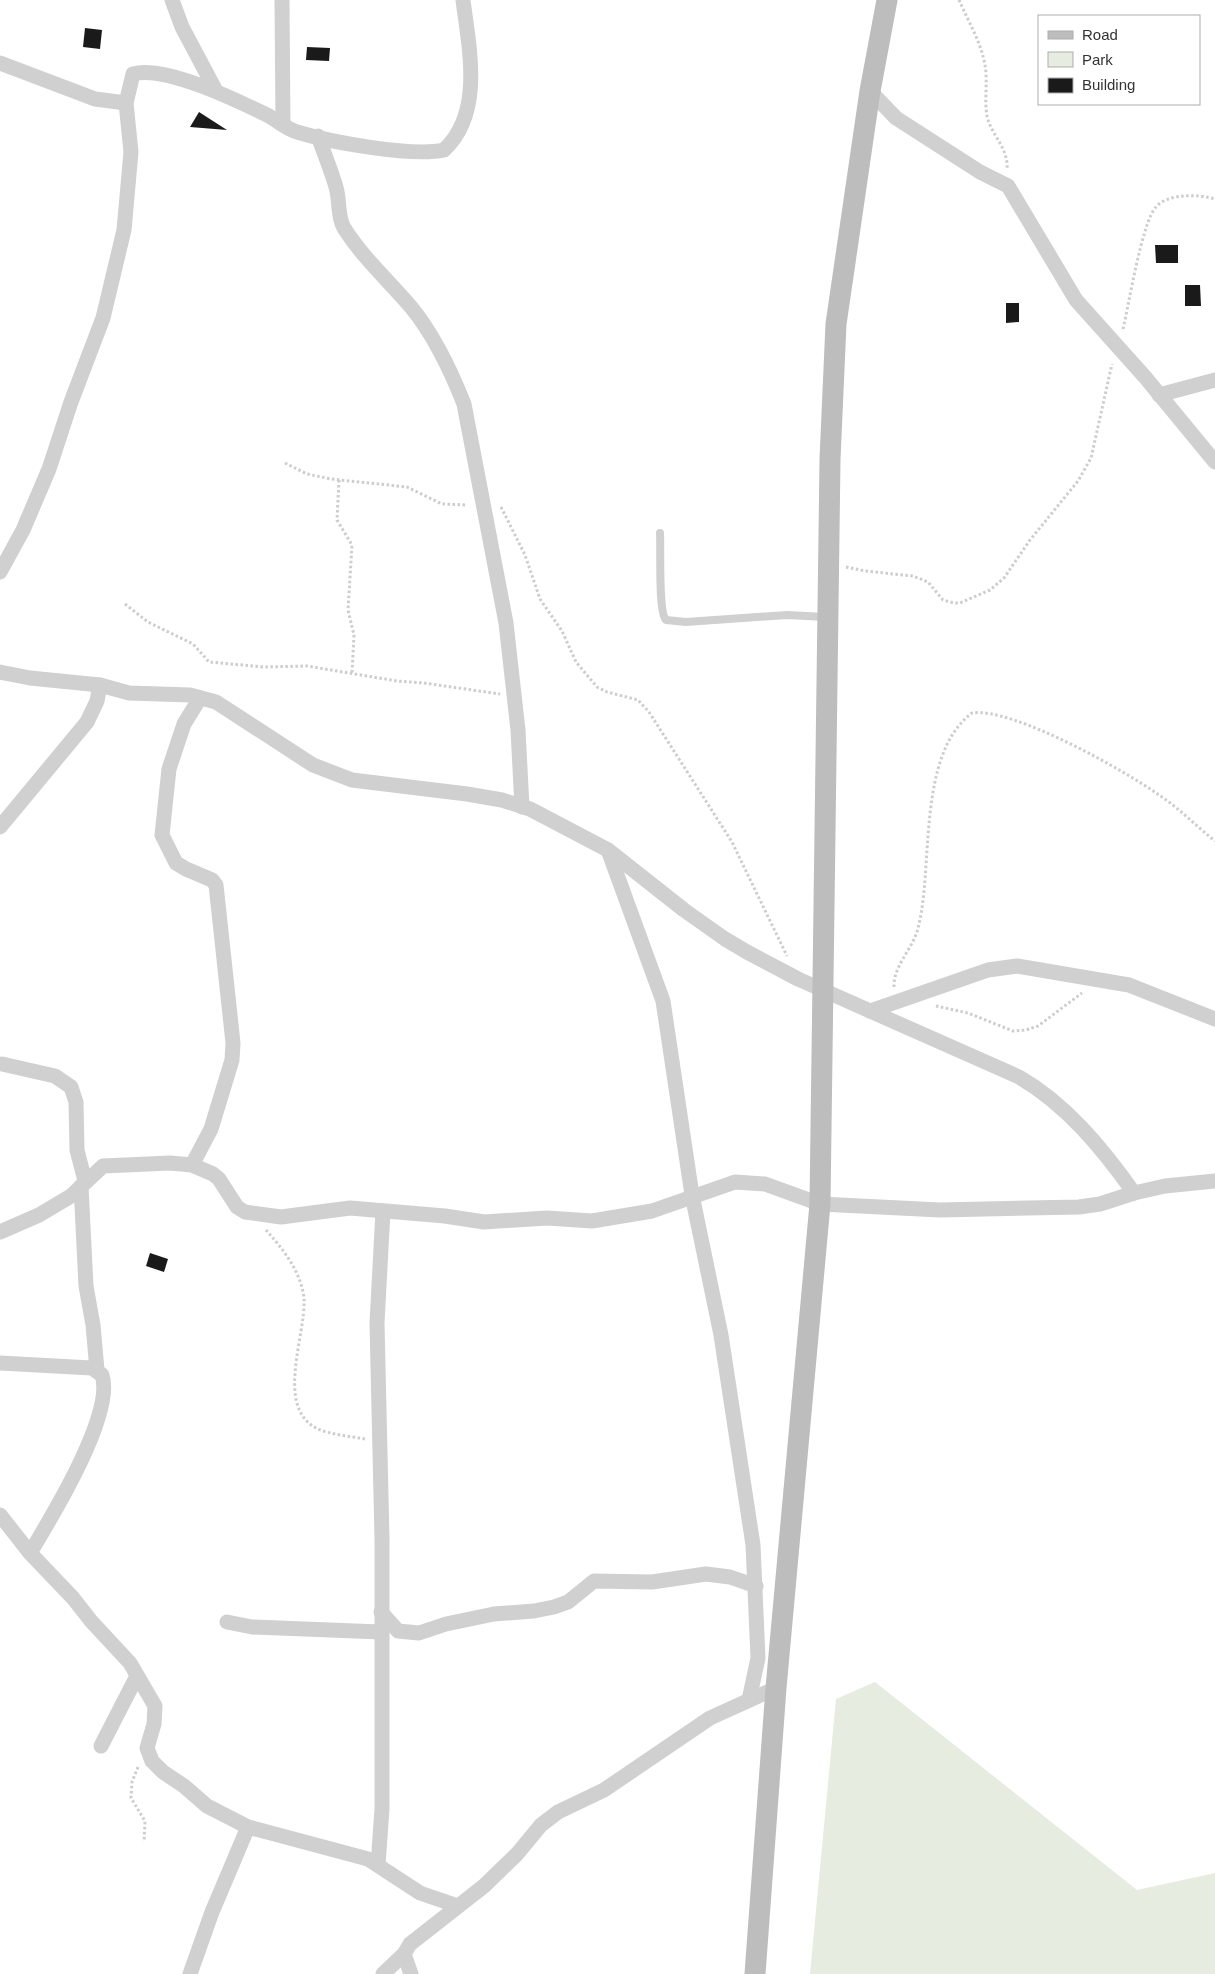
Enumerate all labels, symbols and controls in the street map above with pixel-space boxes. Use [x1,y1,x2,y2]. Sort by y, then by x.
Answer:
legend [1038,15,1200,105]
text: Road [1082,26,1118,43]
text: Park [1082,51,1113,68]
text: Building [1082,76,1135,93]

